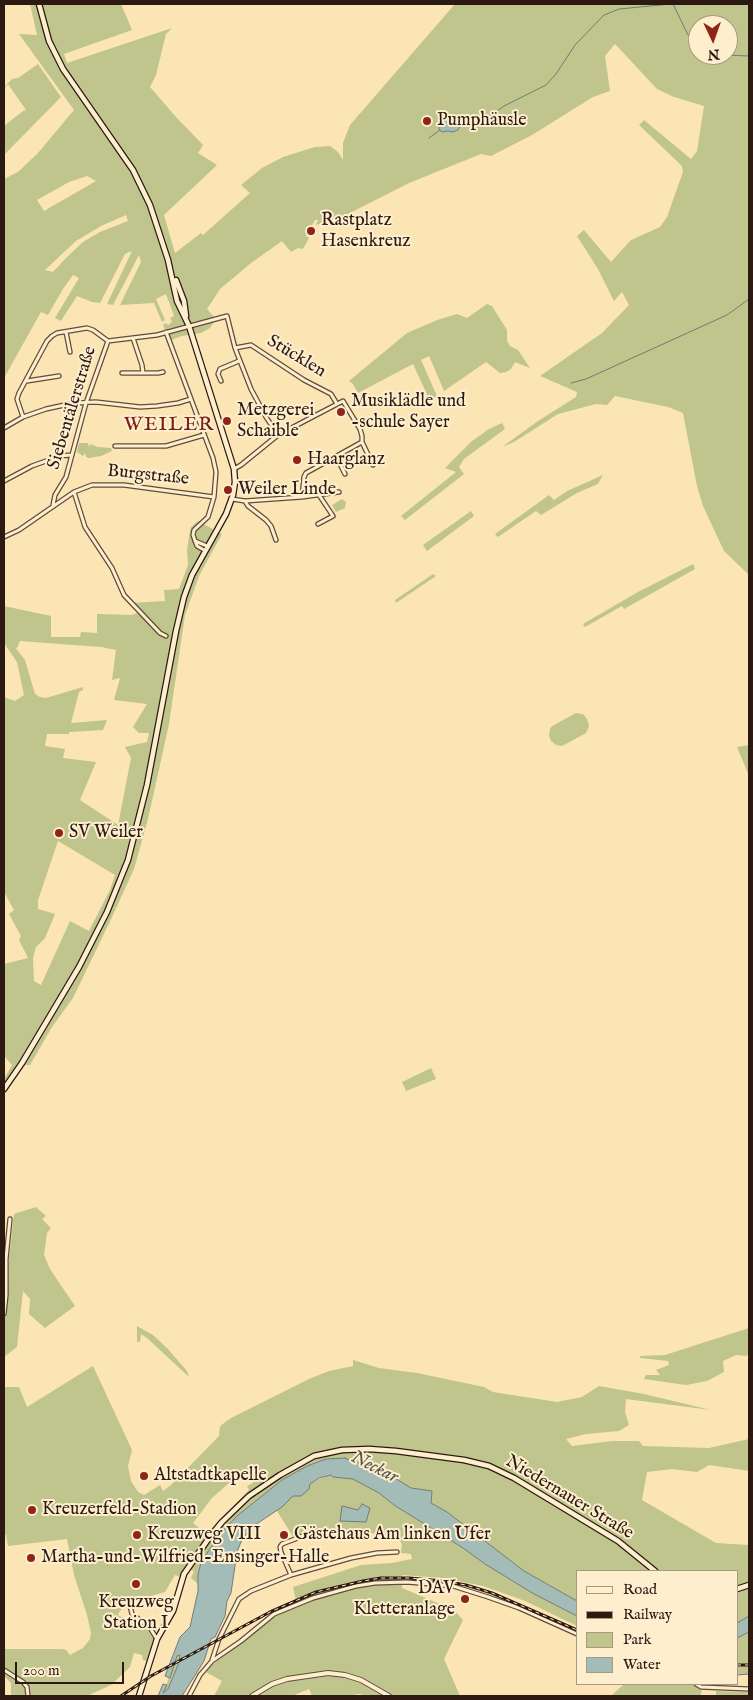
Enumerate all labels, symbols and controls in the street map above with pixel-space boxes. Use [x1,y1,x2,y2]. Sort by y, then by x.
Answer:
north arrow [688,15,738,65]
text: N [707,45,720,63]
place label: Pumphäusle [437,110,526,132]
marker: Pumphäusle [421,115,433,127]
place label: Rastplatz Hasenkreuz [321,210,411,252]
marker: Rastplatz Hasenkreuz [305,225,317,237]
street label: Stücklen [263,331,329,383]
street label: Siebentälerstraße [44,344,102,472]
place label: Musiklädle und -schule Sayer [351,391,466,434]
place label: Metzgerei Schaible [237,400,314,442]
marker: Musiklädle und -schule Sayer [335,406,347,418]
district label: WEILER [123,414,215,438]
marker: Metzgerei Schaible [221,415,233,427]
place label: Haarglanz [307,449,385,471]
marker: Haarglanz [291,454,303,466]
street label: Burgstraße [106,461,190,491]
place label: Weiler Linde [238,479,336,501]
marker: Weiler Linde [222,484,234,496]
place label: SV Weiler [69,822,143,844]
marker: SV Weiler [53,827,65,839]
water label: Neckar [347,1447,401,1489]
street label: Niedernauer Straße [501,1451,637,1545]
place label: Altstadtkapelle [154,1465,267,1487]
marker: Altstadtkapelle [138,1470,150,1482]
place label: Kreuzerfeld-Stadion [42,1499,197,1521]
marker: Kreuzerfeld-Stadion [26,1504,38,1516]
place label: Kreuzweg VIII [147,1524,261,1546]
place label: Gästehaus Am linken Ufer [294,1524,491,1546]
marker: Kreuzweg VIII [131,1529,143,1541]
marker: Gästehaus Am linken Ufer [278,1529,290,1541]
place label: Martha-und-Wilfried-Ensinger-Halle [41,1547,329,1569]
marker: Martha-und-Wilfried-Ensinger-Halle [25,1552,37,1564]
legend [576,1570,738,1685]
marker: Kreuzweg Station I [130,1578,142,1590]
place label: DAV Kletteranlage [354,1578,455,1620]
text: Road [623,1580,657,1599]
place label: Kreuzweg Station I [98,1592,174,1635]
marker: DAV Kletteranlage [459,1593,471,1605]
text: Railway [623,1605,672,1624]
text: Park [623,1630,652,1649]
scale bar [18,1652,126,1684]
text: Water [623,1655,660,1674]
text: 200 m [23,1661,60,1680]

